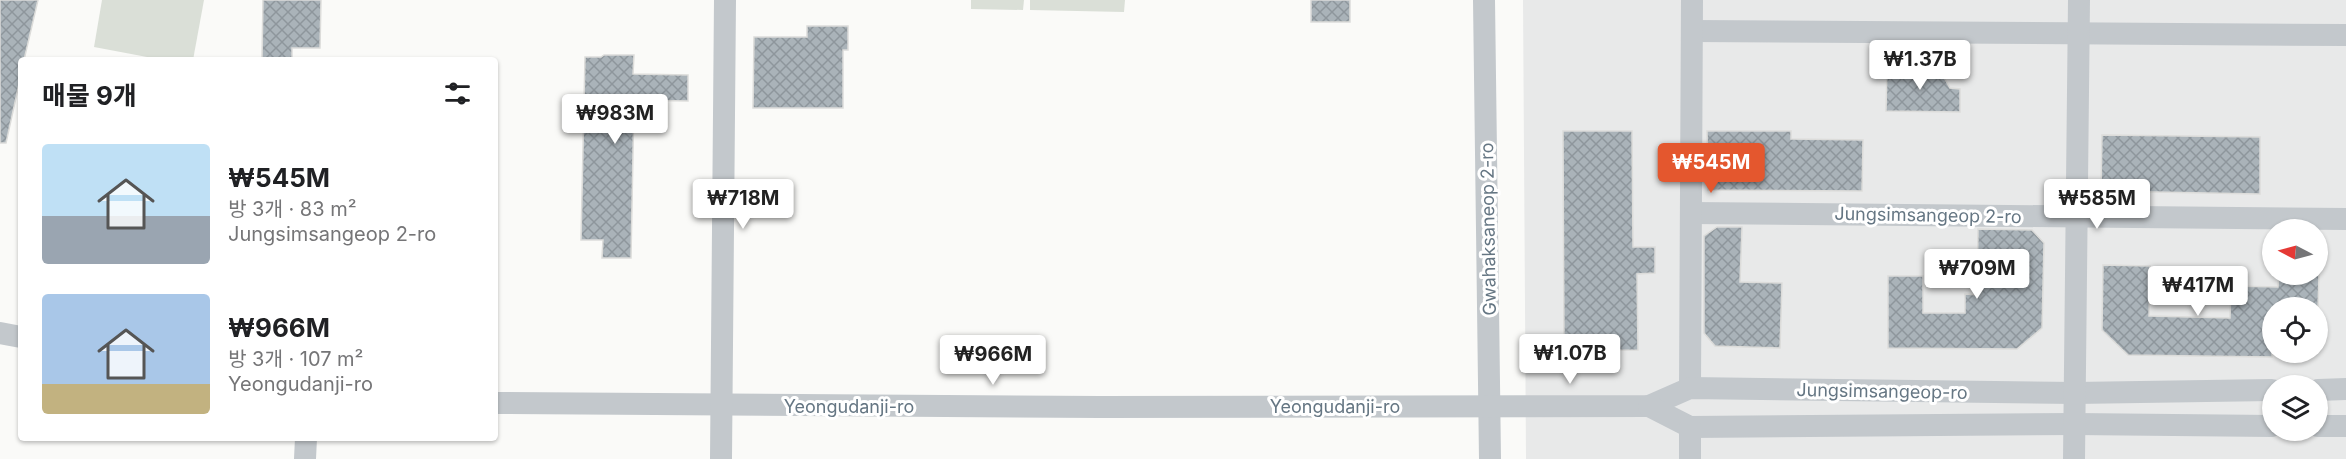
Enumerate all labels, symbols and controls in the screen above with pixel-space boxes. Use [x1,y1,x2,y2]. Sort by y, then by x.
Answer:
pin: ₩1.37B [1871,40,1969,91]
text: ₩1.37B [1883,47,1957,71]
icon: filters [441,77,474,110]
text: 매물 9개 [42,80,137,111]
pin: ₩983M [573,94,657,145]
text: ₩983M [576,101,654,125]
street label: Gwahaksaneop 2-ro [1476,142,1500,316]
pin: ₩545M [1669,143,1753,194]
text: ₩545M [1672,150,1750,174]
text: ₩545M [228,162,330,193]
icon: home [90,168,162,240]
pin: ₩718M [701,179,785,230]
pin: ₩585M [2055,179,2139,230]
text: ₩718M [707,186,779,210]
text: ₩585M [2058,186,2136,210]
text: 방 3개 · 83 m² [228,197,357,221]
street label: Jungsimsangeop 2-ro [1834,203,2022,227]
north arrow [2262,219,2328,285]
map controls [2262,219,2328,441]
text: Jungsimsangeop 2-ro [228,222,436,246]
pin: ₩709M [1935,249,2019,300]
text: ₩709M [1938,256,2016,280]
pin: ₩417M [2156,266,2240,317]
text: ₩417M [2162,273,2234,297]
button: locate [2262,297,2328,363]
text: ₩966M [228,312,330,343]
icon: home [90,318,162,390]
pin: ₩1.07B [1521,334,1619,385]
pin: ₩966M [951,335,1035,386]
text: ₩1.07B [1533,341,1607,365]
text: ₩966M [954,342,1032,366]
text: 방 3개 · 107 m² [228,347,363,371]
text: Yeongudanji-ro [228,372,373,396]
button: layers [2262,375,2328,441]
street label: Jungsimsangeop-ro [1796,379,1968,403]
street label: Yeongudanji-ro [784,396,914,417]
street label: Yeongudanji-ro [1270,396,1400,417]

